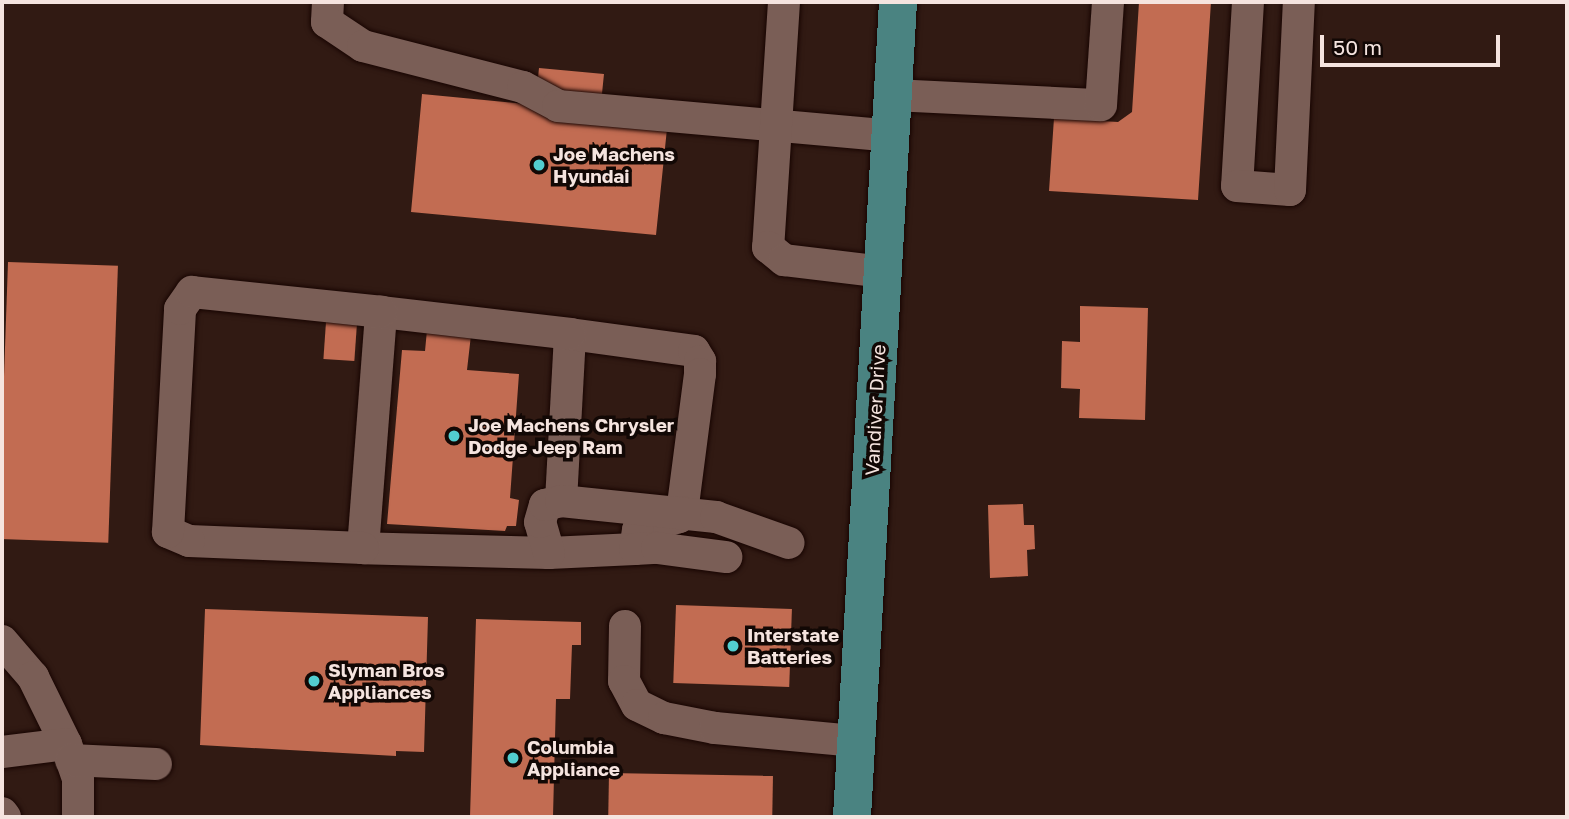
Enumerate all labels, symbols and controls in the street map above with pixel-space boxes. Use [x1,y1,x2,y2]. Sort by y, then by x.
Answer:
scale bar [1324,21,1504,65]
text: 50 m [1333,34,1382,60]
place label: Joe Machens Hyundai [553,143,675,187]
marker: Joe Machens Hyundai [531,157,547,173]
street label: Vandiver Drive [860,344,890,476]
place label: Joe Machens Chrysler Dodge Jeep Ram [468,414,674,458]
marker: Joe Machens Chrysler Dodge Jeep Ram [446,428,462,444]
place label: Interstate Batteries [747,624,839,668]
marker: Interstate Batteries [725,638,741,654]
place label: Slyman Bros Appliances [328,659,445,703]
marker: Slyman Bros Appliances [306,673,322,689]
place label: Columbia Appliance [527,736,620,780]
marker: Columbia Appliance [505,750,521,766]

